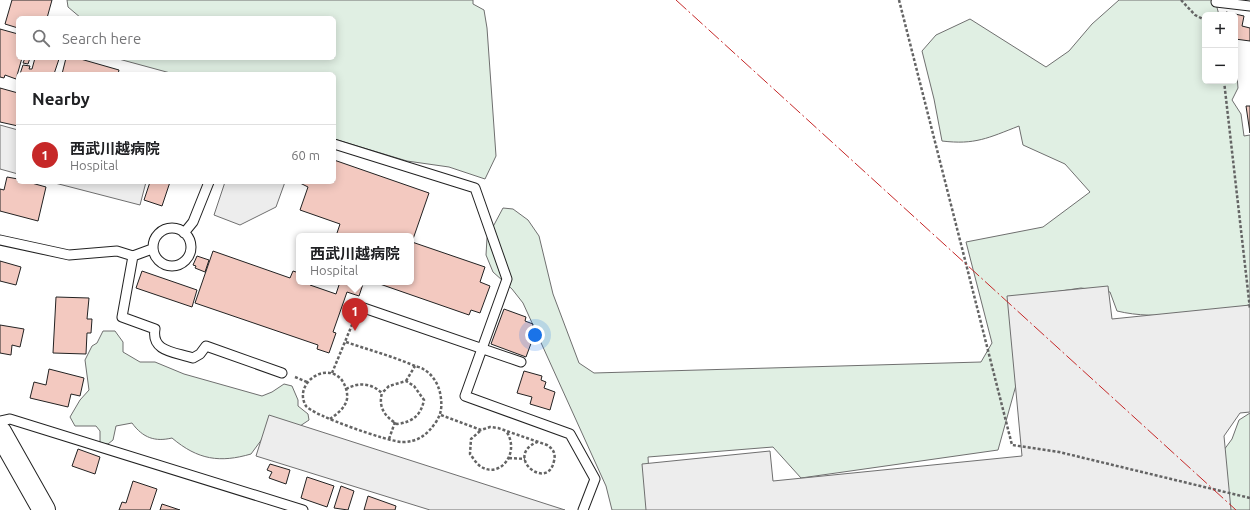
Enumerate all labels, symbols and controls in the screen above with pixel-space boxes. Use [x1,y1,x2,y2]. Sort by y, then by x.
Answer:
map controls [1202,12,1238,84]
button: + [1202,12,1238,48]
search box [16,16,336,60]
icon: search [30,27,52,49]
text: Search here [62,30,141,47]
button: − [1202,48,1238,84]
text: Nearby [32,89,90,108]
text: 西武川越病院 [70,140,160,157]
text: 1 [41,148,49,162]
text: 60 m [291,148,320,162]
text: Hospital [70,158,118,172]
popup [296,233,414,285]
text: 西武川越病院 [310,245,400,262]
text: Hospital [310,263,358,277]
pin: 1 [342,298,368,331]
your location [525,325,545,345]

